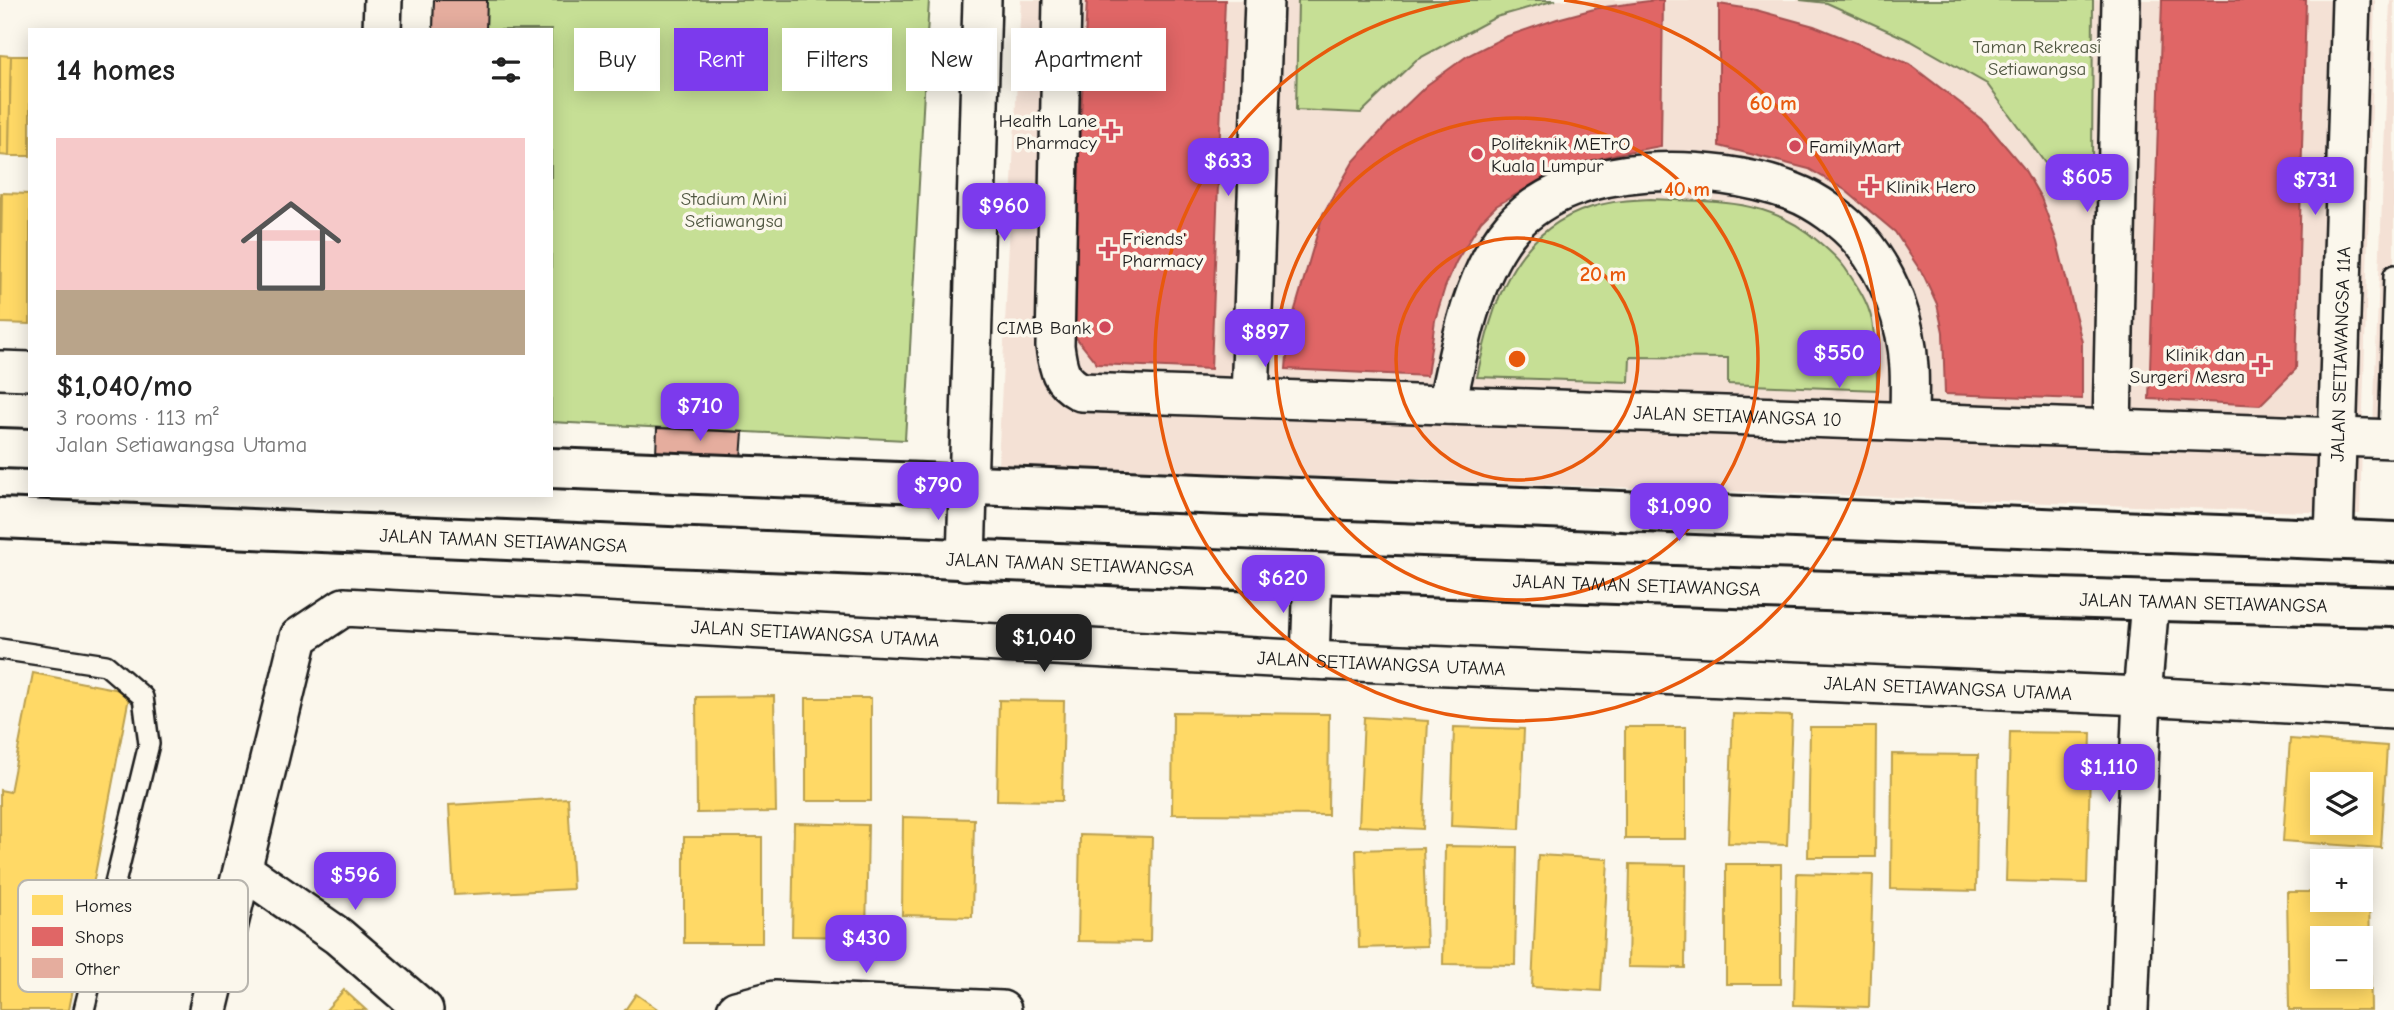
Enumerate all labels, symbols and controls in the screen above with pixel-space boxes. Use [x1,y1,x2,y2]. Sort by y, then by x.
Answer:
chip: Buy [574,28,660,91]
chip: Rent [674,28,768,91]
chip: Filters [782,28,892,91]
chip: New [906,28,997,91]
chip: Apartment [1011,28,1166,91]
park label: Taman Rekreasi Setiawangsa [1973,36,2101,80]
icon: filters [487,51,525,89]
text: 14 homes [56,53,175,88]
text: 60 m [1749,91,1797,115]
place label: Health Lane Pharmacy [999,110,1098,154]
marker: Health Lane Pharmacy [1103,123,1119,139]
place label: Politeknik METrO Kuala Lumpur [1491,133,1630,177]
place label: FamilyMart [1809,136,1901,158]
pin: $633 [1187,138,1269,198]
marker: FamilyMart [1787,138,1803,154]
marker: Politeknik METrO Kuala Lumpur [1469,146,1485,162]
text: $633 [1204,147,1252,174]
pin: $605 [2046,154,2128,214]
pin: $731 [2274,158,2356,217]
text: $605 [2061,163,2113,190]
text: $731 [2293,166,2337,193]
marker: Klinik Hero [1860,176,1880,196]
place label: Klinik Hero [1886,176,1976,198]
text: 40 m [1664,177,1710,201]
icon: home [228,183,354,309]
pin: $960 [963,184,1045,243]
park label: Stadium Mini Setiawangsa [681,188,787,232]
text: $960 [978,192,1030,219]
place label: Friends' Pharmacy [1122,228,1204,272]
marker: Friends' Pharmacy [1100,241,1116,257]
street label: JALAN SETIAWANGSA 11A [2326,246,2355,462]
text: 20 m [1580,262,1626,286]
pin: $897 [1224,310,1306,369]
place label: CIMB Bank [997,317,1092,339]
text: $897 [1241,318,1289,345]
marker: CIMB Bank [1097,319,1113,335]
pin: $550 [1798,330,1880,390]
text: $550 [1813,339,1865,366]
place label: Klinik dan Surgeri Mesra [2130,344,2245,388]
centre of rings [1505,347,1529,371]
marker: Klinik dan Surgeri Mesra [2251,355,2271,375]
text: $1,040/mo [56,369,193,404]
pin: $710 [659,384,741,443]
text: $710 [677,392,723,419]
street label: JALAN SETIAWANGSA 10 [1633,402,1842,431]
text: 3 rooms · 113 m² [56,404,219,431]
text: Jalan Setiawangsa Utama [56,431,307,458]
pin: $790 [897,462,979,522]
text: $790 [914,471,962,498]
pin: $1,090 [1622,484,1736,543]
text: $1,090 [1646,492,1712,519]
street label: JALAN TAMAN SETIAWANGSA [379,525,628,557]
street label: JALAN TAMAN SETIAWANGSA [946,549,1194,580]
pin: $620 [1242,556,1324,615]
text: $620 [1258,564,1308,591]
street label: JALAN TAMAN SETIAWANGSA [1512,570,1761,601]
street label: JALAN TAMAN SETIAWANGSA [2079,589,2328,617]
pin: $1,040 [987,614,1101,674]
street label: JALAN SETIAWANGSA UTAMA [690,616,940,652]
text: $1,040 [1012,623,1076,650]
street label: JALAN SETIAWANGSA UTAMA [1257,647,1506,680]
street label: JALAN SETIAWANGSA UTAMA [1823,672,2073,705]
pin: $1,110 [2052,744,2166,804]
text: $1,110 [2080,753,2138,780]
map controls [2310,772,2373,989]
button: layers [2310,772,2373,835]
button: + [2310,849,2373,912]
pin: $596 [314,852,396,912]
text: $596 [330,861,380,888]
legend [18,880,248,992]
text: Homes [75,895,132,917]
pin: $430 [825,916,907,975]
text: $430 [841,924,891,951]
text: Shops [75,926,124,948]
button: − [2310,926,2373,989]
text: Other [75,958,120,980]

